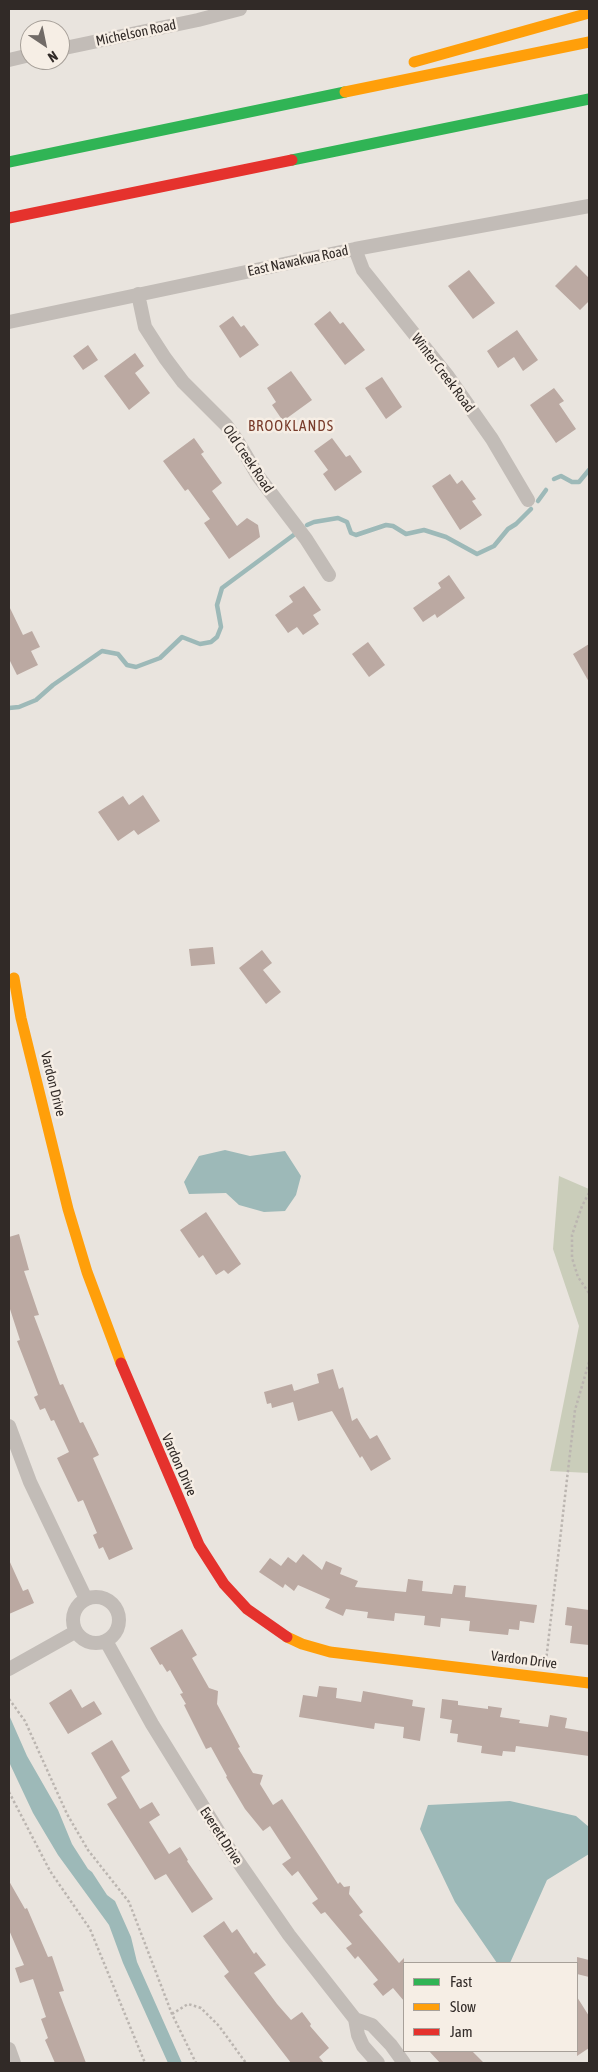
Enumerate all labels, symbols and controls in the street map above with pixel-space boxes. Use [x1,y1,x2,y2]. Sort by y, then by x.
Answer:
street label: Michelson Road [94,16,178,50]
north arrow [20,20,70,70]
text: N [45,48,61,66]
street label: East Nawakwa Road [246,242,350,280]
street label: Winter Creek Road [408,330,478,416]
district label: BROOKLANDS [247,417,335,435]
street label: Old Creek Road [219,422,277,496]
street label: Vardon Drive [37,1050,69,1118]
street label: Vardon Drive [158,1431,200,1499]
street label: Vardon Drive [490,1648,558,1672]
street label: Everett Drive [196,1804,246,1868]
legend [403,1962,578,2052]
text: Fast [450,1973,472,1990]
text: Slow [450,1998,476,2015]
text: Jam [450,2023,473,2040]

